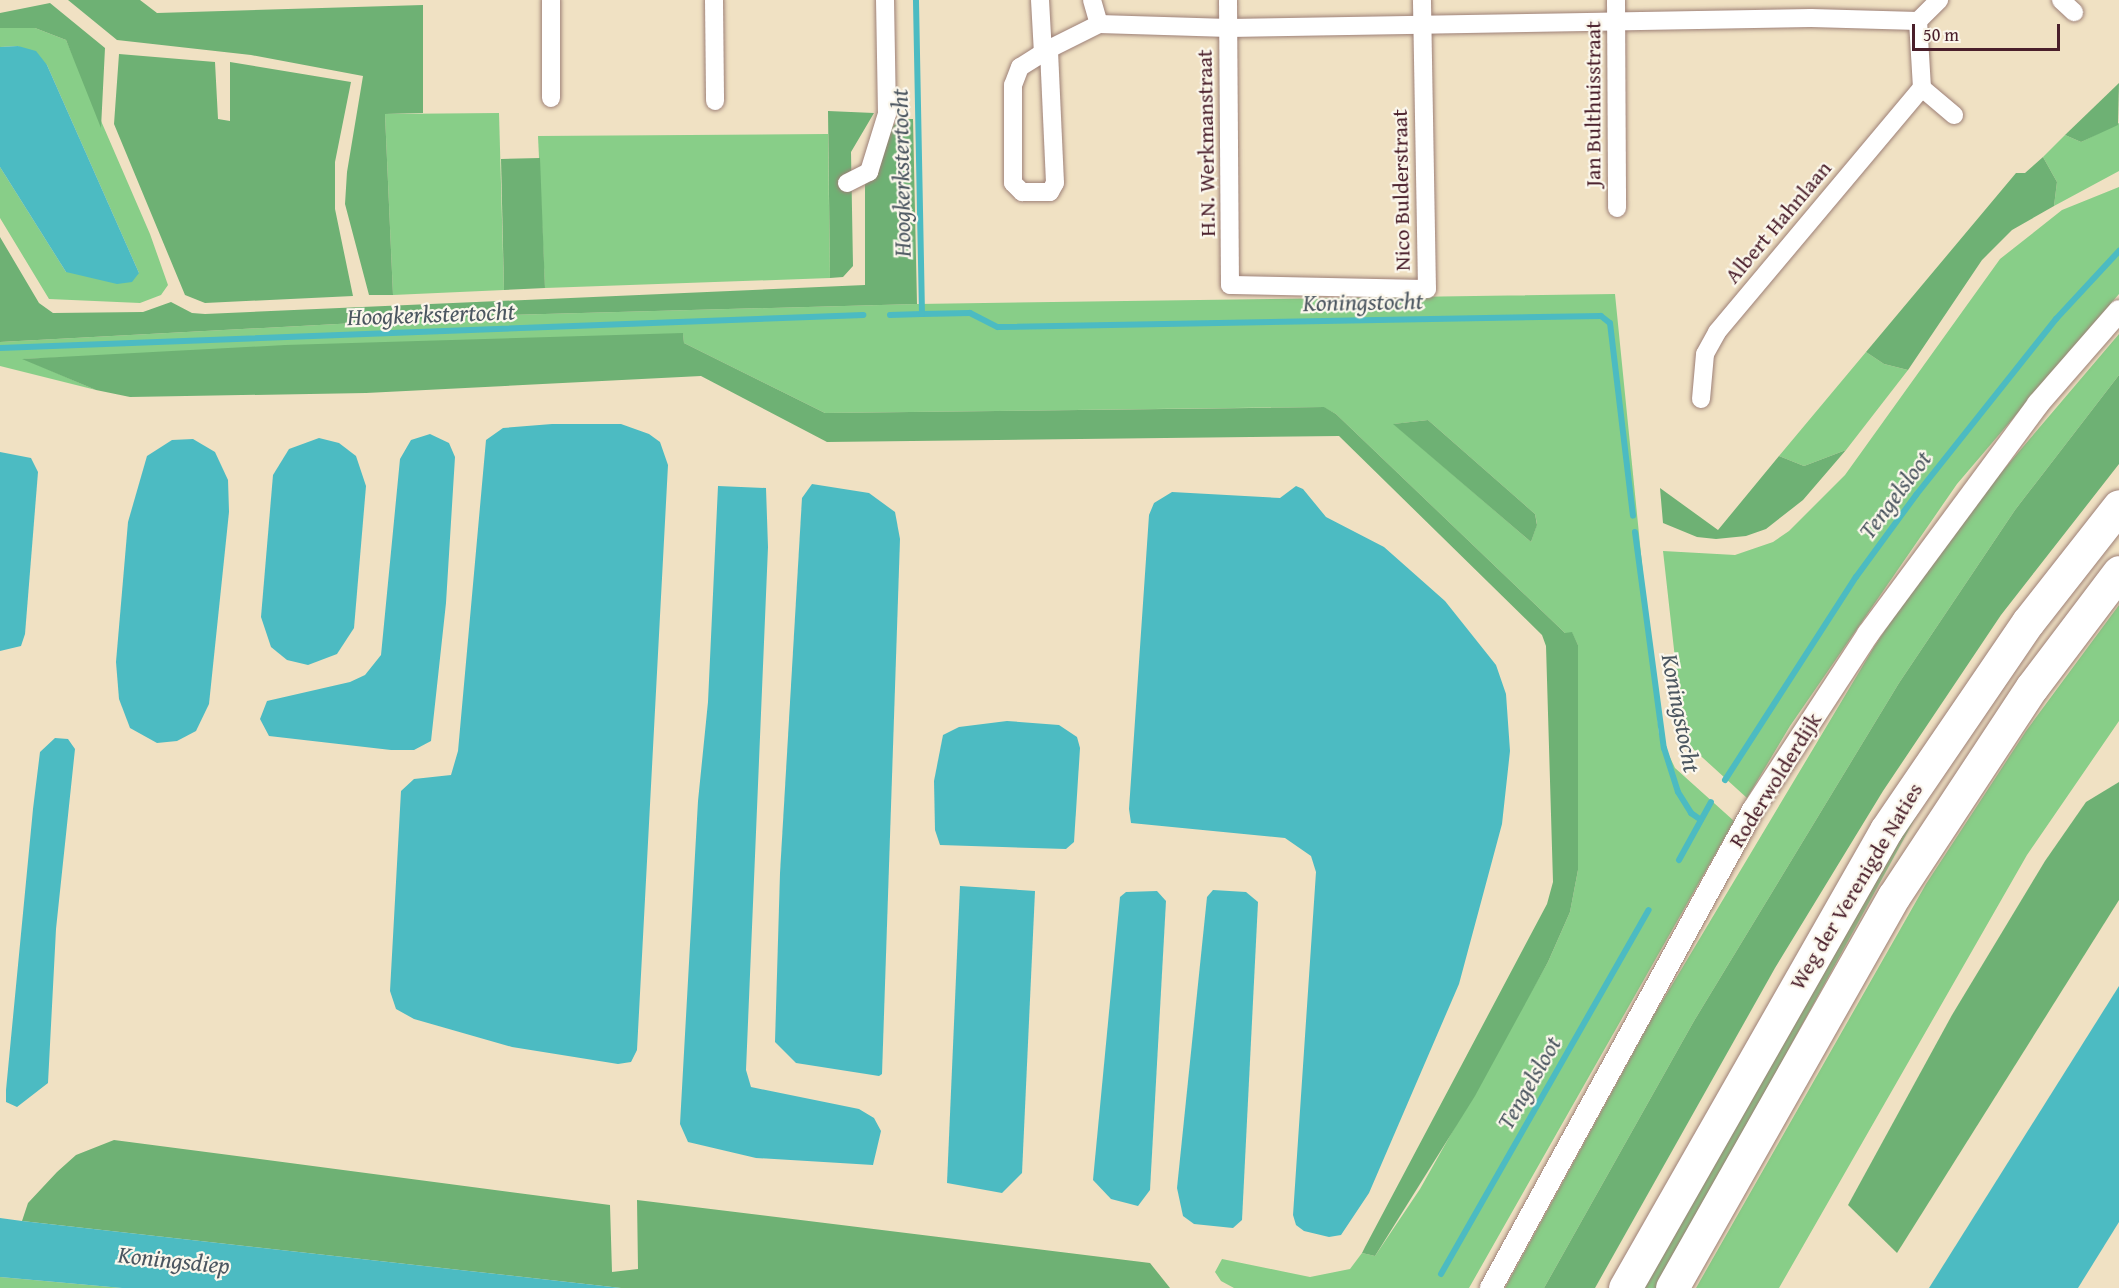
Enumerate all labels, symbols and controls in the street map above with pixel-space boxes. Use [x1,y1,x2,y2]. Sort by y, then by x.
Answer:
scale bar [1915,12,2064,50]
street label: Jan Bulthuisstraat [1580,21,1606,187]
text: 50 m [1923,21,1959,48]
street label: H.N. Werkmanstraat [1191,49,1221,237]
water label: Hoogkerkstertocht [885,89,917,257]
street label: Nico Bulderstraat [1386,109,1416,271]
street label: Albert Hahnlaan [1719,155,1837,289]
water label: Koningstocht [1303,287,1423,317]
water label: Hoogkerkstertocht [346,297,516,331]
water label: Tengelsloot [1853,445,1937,545]
water label: Koningstocht [1655,651,1707,775]
street label: Roderwolderdijk [1723,708,1827,852]
street label: Weg der Verenigde Naties [1784,778,1928,994]
water label: Tengelsloot [1491,1031,1567,1135]
water label: Koningsdiep [117,1240,231,1280]

